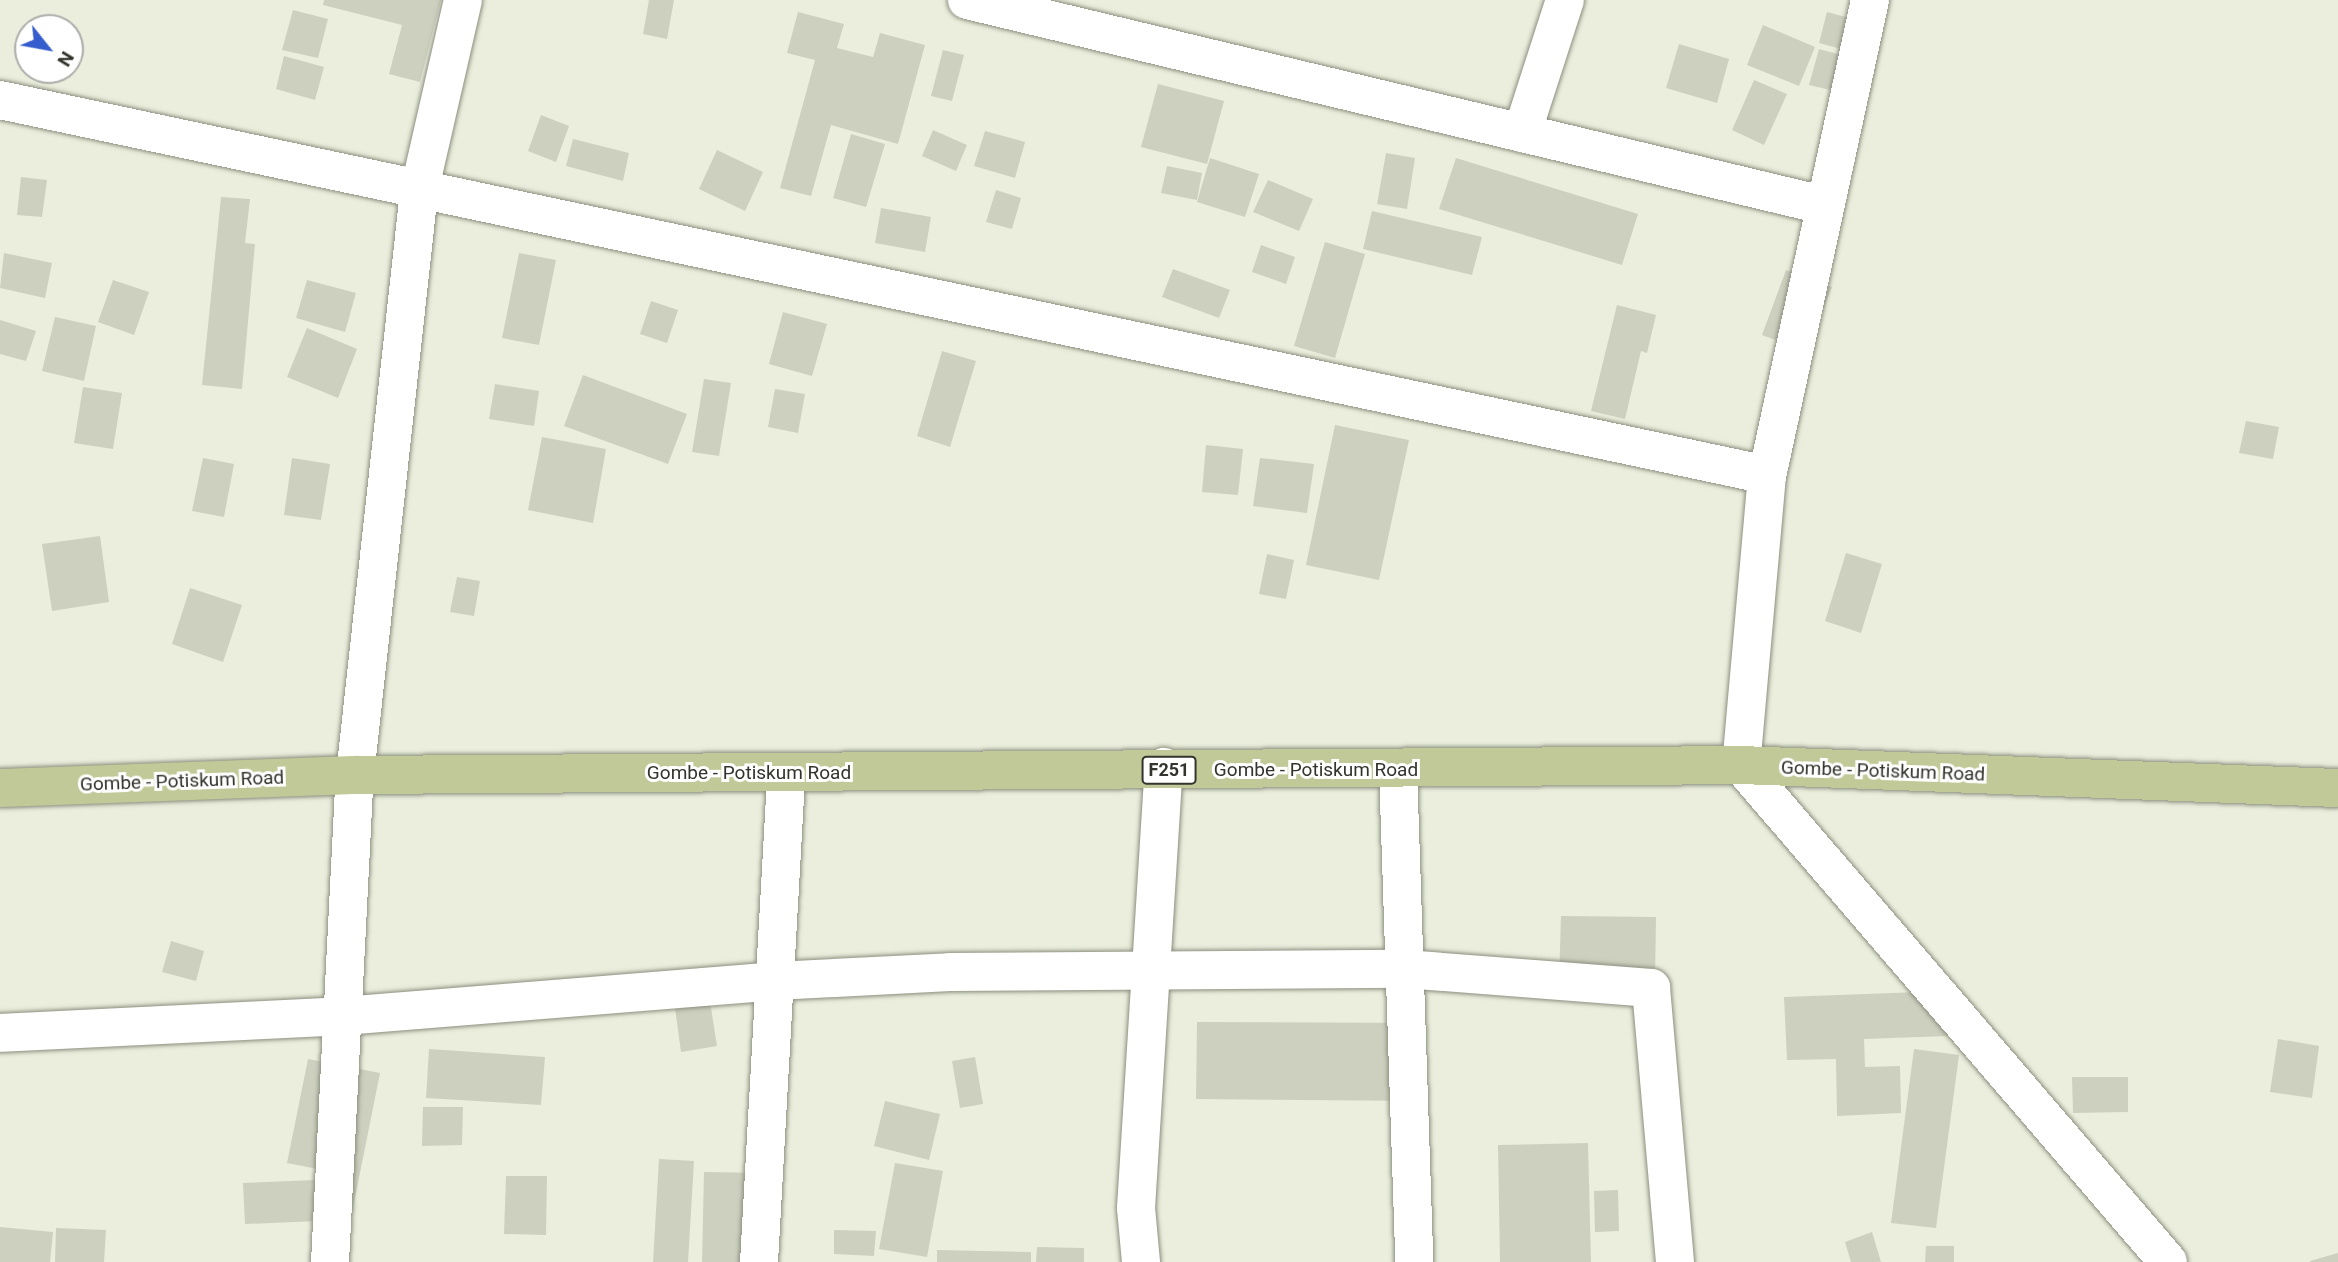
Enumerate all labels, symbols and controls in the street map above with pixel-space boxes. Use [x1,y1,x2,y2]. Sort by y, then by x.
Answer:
north arrow [14,14,84,84]
text: N [52,47,79,71]
road number: F251 [1141,756,1197,784]
street label: Gombe - Potiskum Road [1781,756,1985,786]
street label: Gombe - Potiskum Road [1214,759,1418,781]
street label: Gombe - Potiskum Road [647,762,851,784]
street label: Gombe - Potiskum Road [80,766,284,796]

